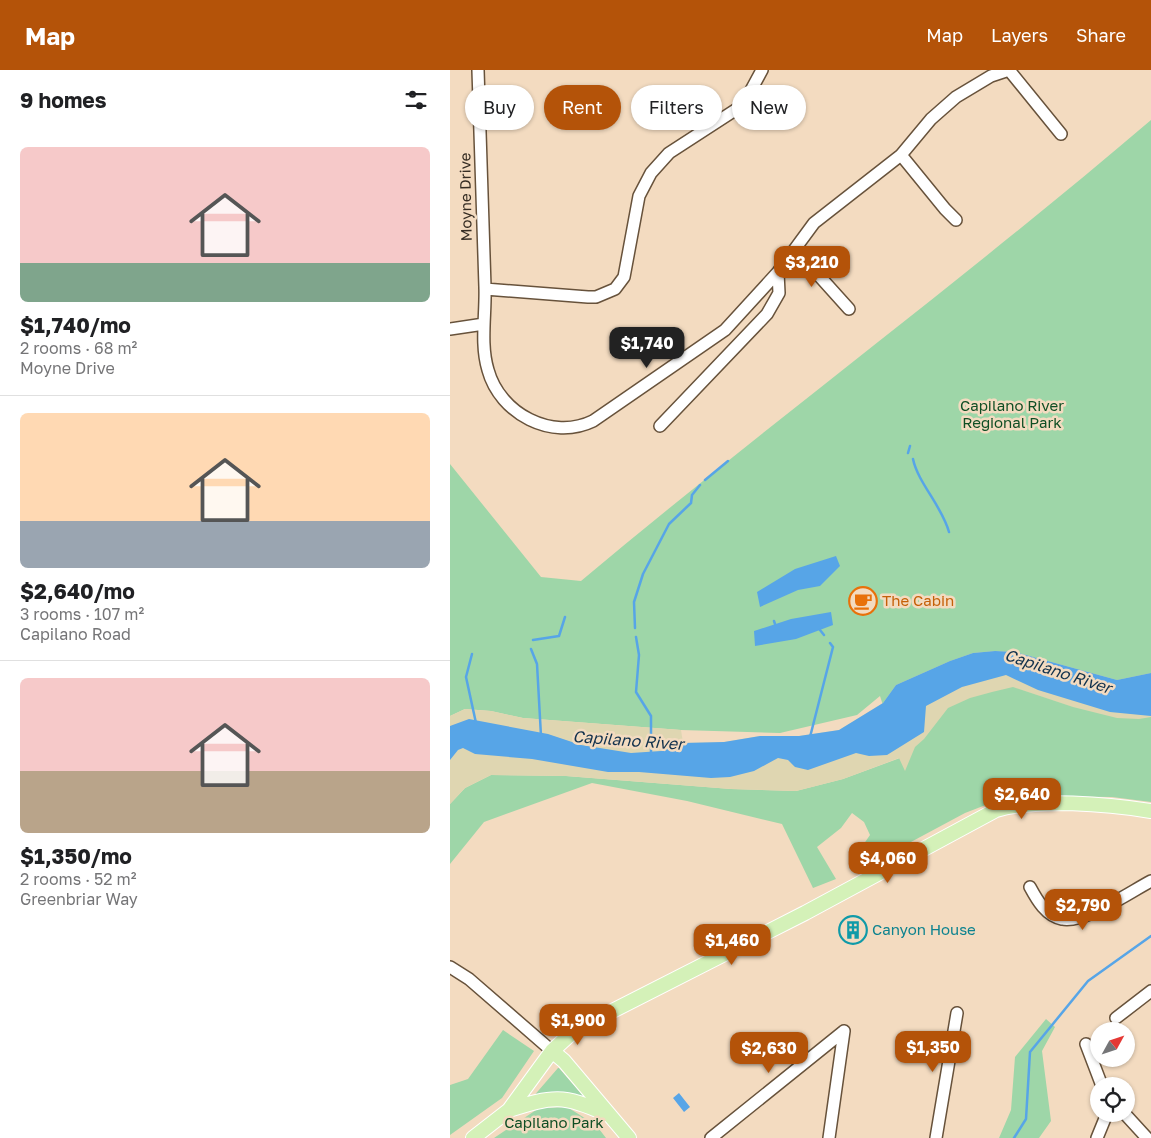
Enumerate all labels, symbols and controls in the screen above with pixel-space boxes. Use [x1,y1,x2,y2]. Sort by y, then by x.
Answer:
text: Map [25,21,75,50]
text: Map [926,24,963,46]
text: Layers [991,24,1048,46]
text: Share [1076,24,1126,46]
chip: Buy [465,85,534,130]
chip: Rent [544,85,621,130]
chip: Filters [631,85,722,130]
chip: New [732,85,806,130]
icon: filters [402,86,430,114]
text: 9 homes [20,87,106,113]
street label: Moyne Drive [455,152,475,242]
icon: home [180,180,270,270]
pin: $3,210 [771,246,853,288]
text: $3,210 [785,252,839,272]
text: $1,740/mo [20,312,131,338]
pin: $1,740 [606,326,688,369]
text: $1,740 [620,333,674,353]
text: 2 rooms · 68 m² [20,338,137,358]
text: Moyne Drive [20,358,115,378]
park label: Capilano River Regional Park [960,396,1064,431]
icon: home [180,445,270,535]
text: $2,640/mo [20,578,135,604]
cafe icon: The Cabin [848,586,878,616]
place label: The Cabin [882,591,954,609]
text: 3 rooms · 107 m² [20,604,144,624]
text: Capilano Road [20,624,131,644]
water label: Capilano River [1002,644,1116,699]
icon: home [180,710,270,800]
water label: Capilano River [572,726,687,754]
pin: $2,640 [981,778,1063,820]
text: $2,640 [994,784,1050,804]
pin: $4,060 [847,842,929,884]
text: $1,350/mo [20,843,132,869]
text: $4,060 [860,848,916,868]
text: 2 rooms · 52 m² [20,869,136,889]
pin: $2,790 [1042,888,1124,931]
text: Greenbriar Way [20,889,138,909]
text: $2,790 [1056,895,1110,915]
building icon: Canyon House [838,915,868,945]
place label: Canyon House [872,920,976,938]
pin: $1,460 [691,924,773,966]
text: $1,460 [705,930,759,950]
pin: $1,900 [537,1004,619,1046]
text: $1,900 [550,1010,606,1030]
north arrow [1090,1022,1135,1068]
map controls [1090,1022,1135,1122]
pin: $1,350 [892,1030,974,1073]
pin: $2,630 [728,1032,810,1074]
text: $1,350 [906,1037,960,1057]
text: $2,630 [741,1038,797,1058]
button: locate [1090,1077,1135,1122]
park label: Capilano Park [504,1113,604,1131]

